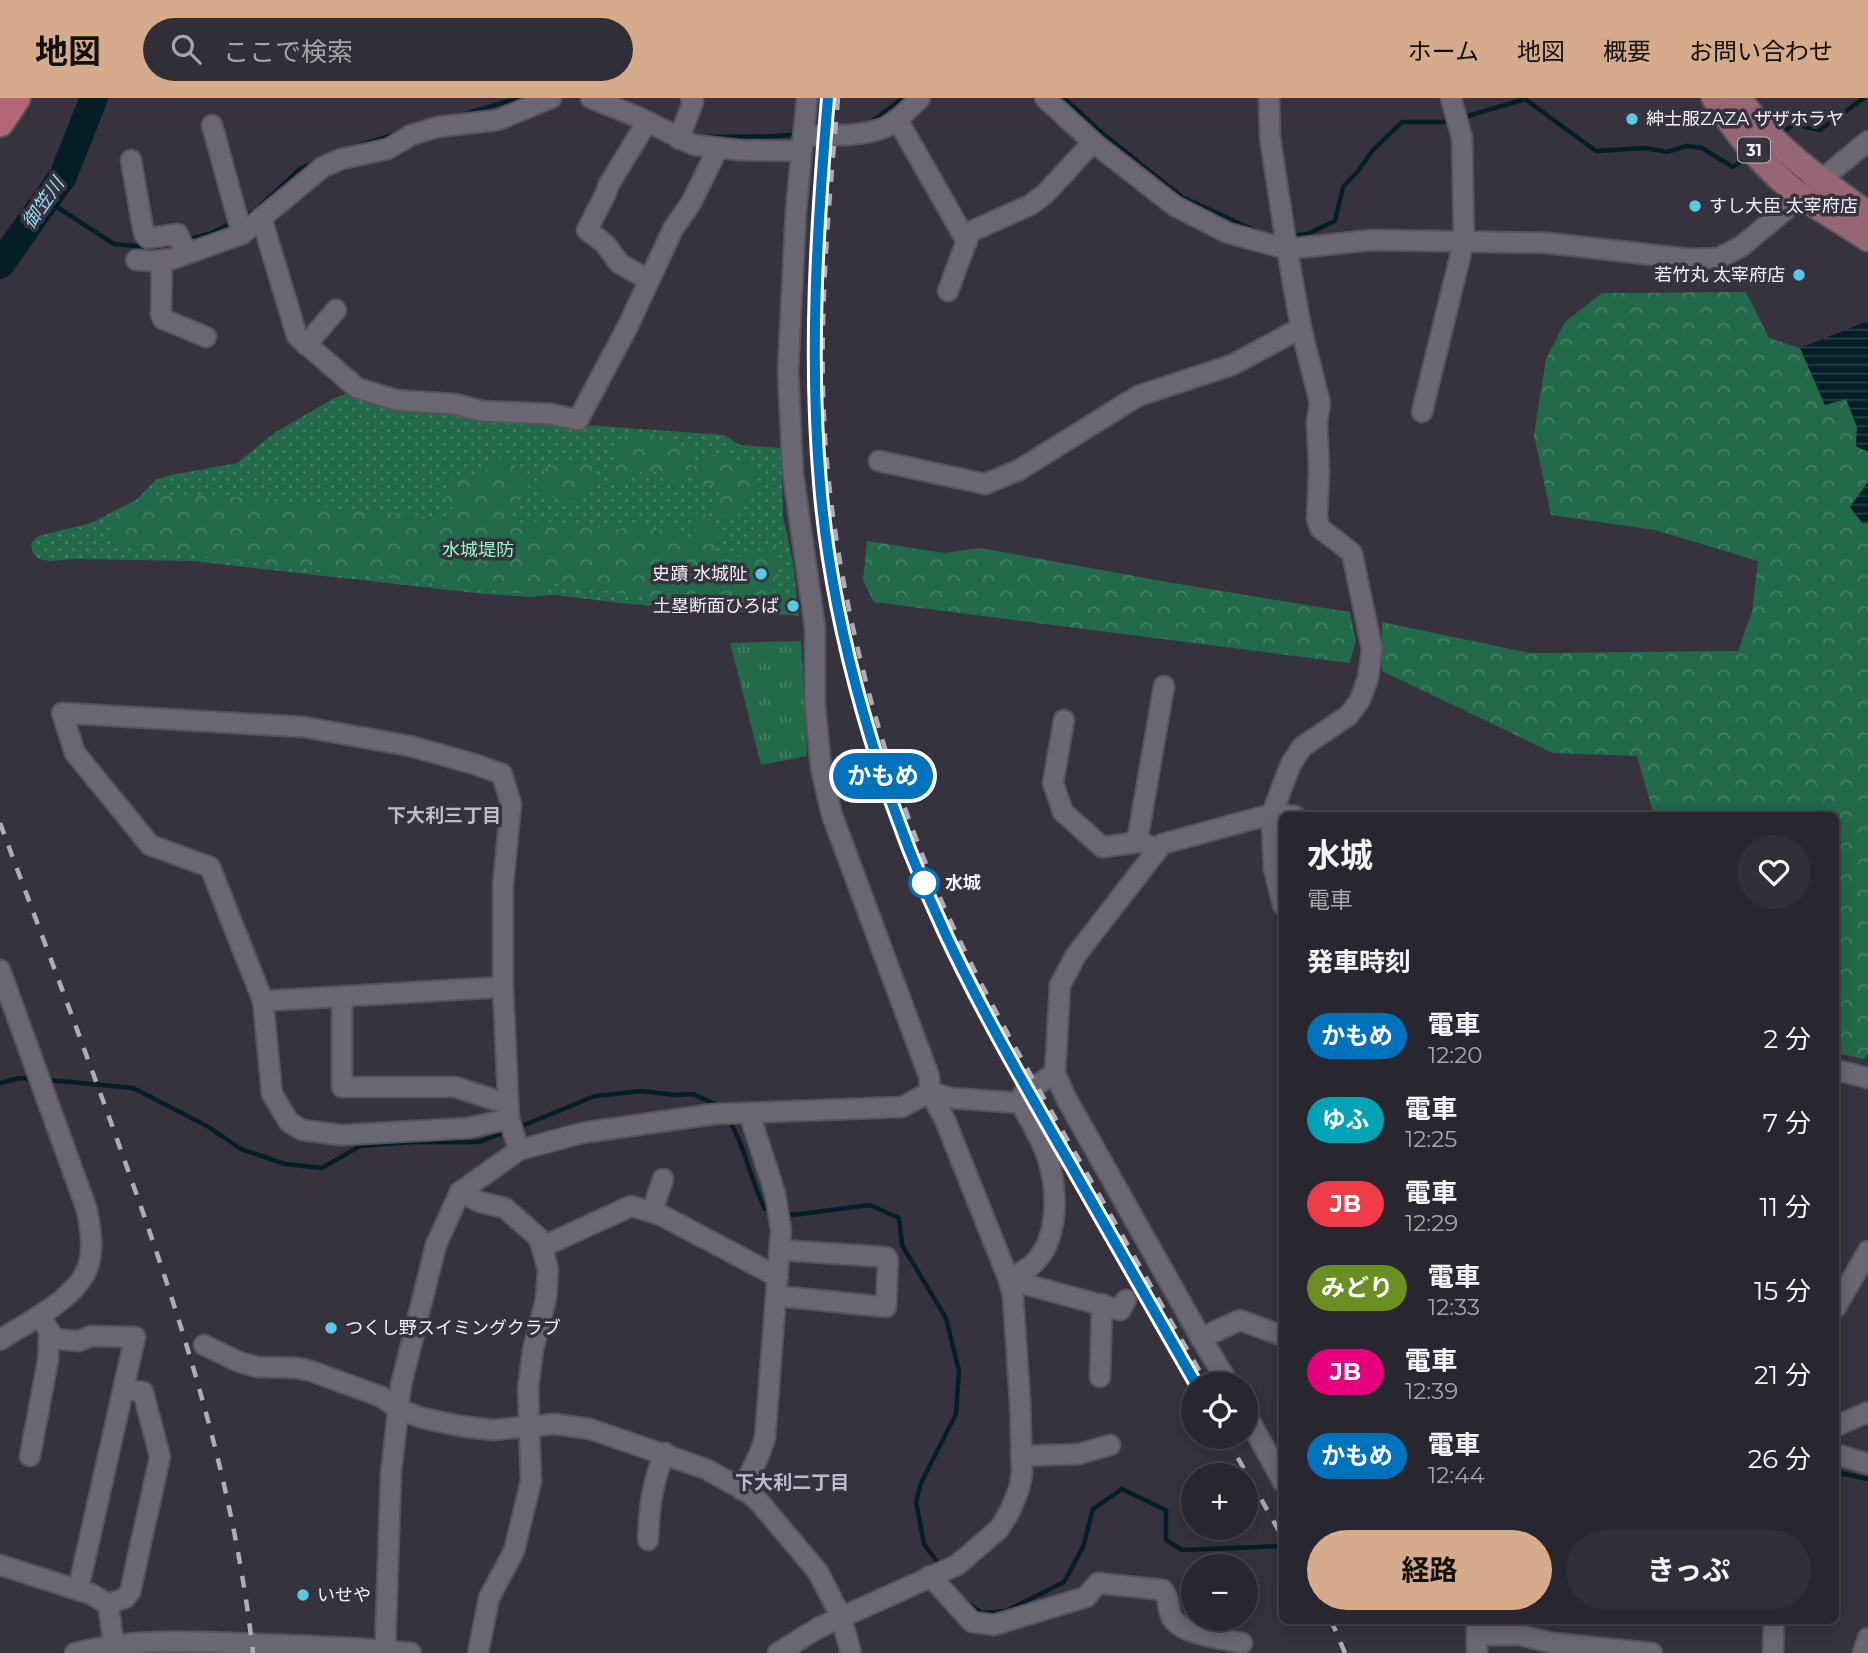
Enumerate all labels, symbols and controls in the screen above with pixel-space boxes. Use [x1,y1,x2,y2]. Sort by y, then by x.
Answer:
search box [143,18,633,81]
icon: search [167,30,205,68]
text: 地図 [35,31,101,71]
text: ここで検索 [223,36,353,68]
text: ホーム [1408,37,1479,66]
text: 地図 [1517,37,1565,66]
text: 概要 [1603,37,1651,66]
text: お問い合わせ [1689,37,1833,66]
place label: 紳士服ZAZA ザザホラヤ [1646,108,1844,130]
marker: 紳士服ZAZA ザザホラヤ [1624,111,1640,127]
road number: 31 [1738,138,1770,162]
water label: 御笠川 [17,171,70,233]
place label: すし大臣 太宰府店 [1709,195,1858,217]
marker: すし大臣 太宰府店 [1687,198,1703,214]
place label: 若竹丸 太宰府店 [1654,264,1785,286]
marker: 若竹丸 太宰府店 [1791,267,1807,283]
park label: 水城堤防 [442,539,514,561]
place label: 史蹟 水城阯 [652,563,747,585]
marker: 史蹟 水城阯 [753,566,769,582]
place label: 土塁断面ひろば [653,595,779,617]
marker: 土塁断面ひろば [785,598,801,614]
line badge: かもめ [843,753,923,799]
text: かもめ [847,761,919,790]
district label: 下大利三丁目 [387,804,501,827]
text: 水城 [1307,835,1373,875]
button: heart [1737,835,1811,909]
marker: 水城 [909,868,939,898]
place label: 水城 [945,872,981,894]
text: 電車 [1307,886,1353,914]
text: 発車時刻 [1307,946,1411,978]
text: 電車 [1428,1009,1480,1041]
text: かもめ [1321,1021,1393,1050]
text: 2 分 [1763,1023,1811,1055]
text: 12:20 [1428,1041,1482,1069]
text: 電車 [1405,1093,1457,1125]
text: ゆふ [1322,1105,1369,1134]
text: 7 分 [1763,1107,1811,1139]
text: 12:25 [1405,1125,1457,1153]
text: 電車 [1405,1177,1457,1209]
text: JB [1330,1189,1361,1218]
text: 11 分 [1759,1191,1811,1223]
text: 12:29 [1405,1209,1458,1237]
text: 電車 [1428,1261,1480,1293]
text: みどり [1321,1273,1393,1302]
text: 15 分 [1754,1275,1811,1307]
text: 12:33 [1428,1293,1480,1321]
place label: つくし野スイミングクラブ [345,1317,561,1339]
marker: つくし野スイミングクラブ [323,1320,339,1336]
text: 電車 [1405,1345,1457,1377]
text: JB [1330,1357,1361,1386]
text: 21 分 [1754,1359,1811,1391]
map controls [1181,1372,1258,1631]
button: locate [1181,1372,1258,1449]
text: 12:39 [1405,1377,1458,1405]
text: 電車 [1428,1429,1480,1461]
text: かもめ [1321,1441,1393,1470]
text: 26 分 [1748,1443,1811,1475]
text: 12:44 [1428,1461,1485,1489]
button: + [1181,1463,1258,1540]
district label: 下大利二丁目 [735,1471,849,1494]
button: 経路 [1307,1530,1552,1610]
button: きっぷ [1566,1530,1811,1610]
button: − [1181,1554,1258,1631]
place label: いせや [317,1584,371,1606]
marker: いせや [295,1587,311,1603]

